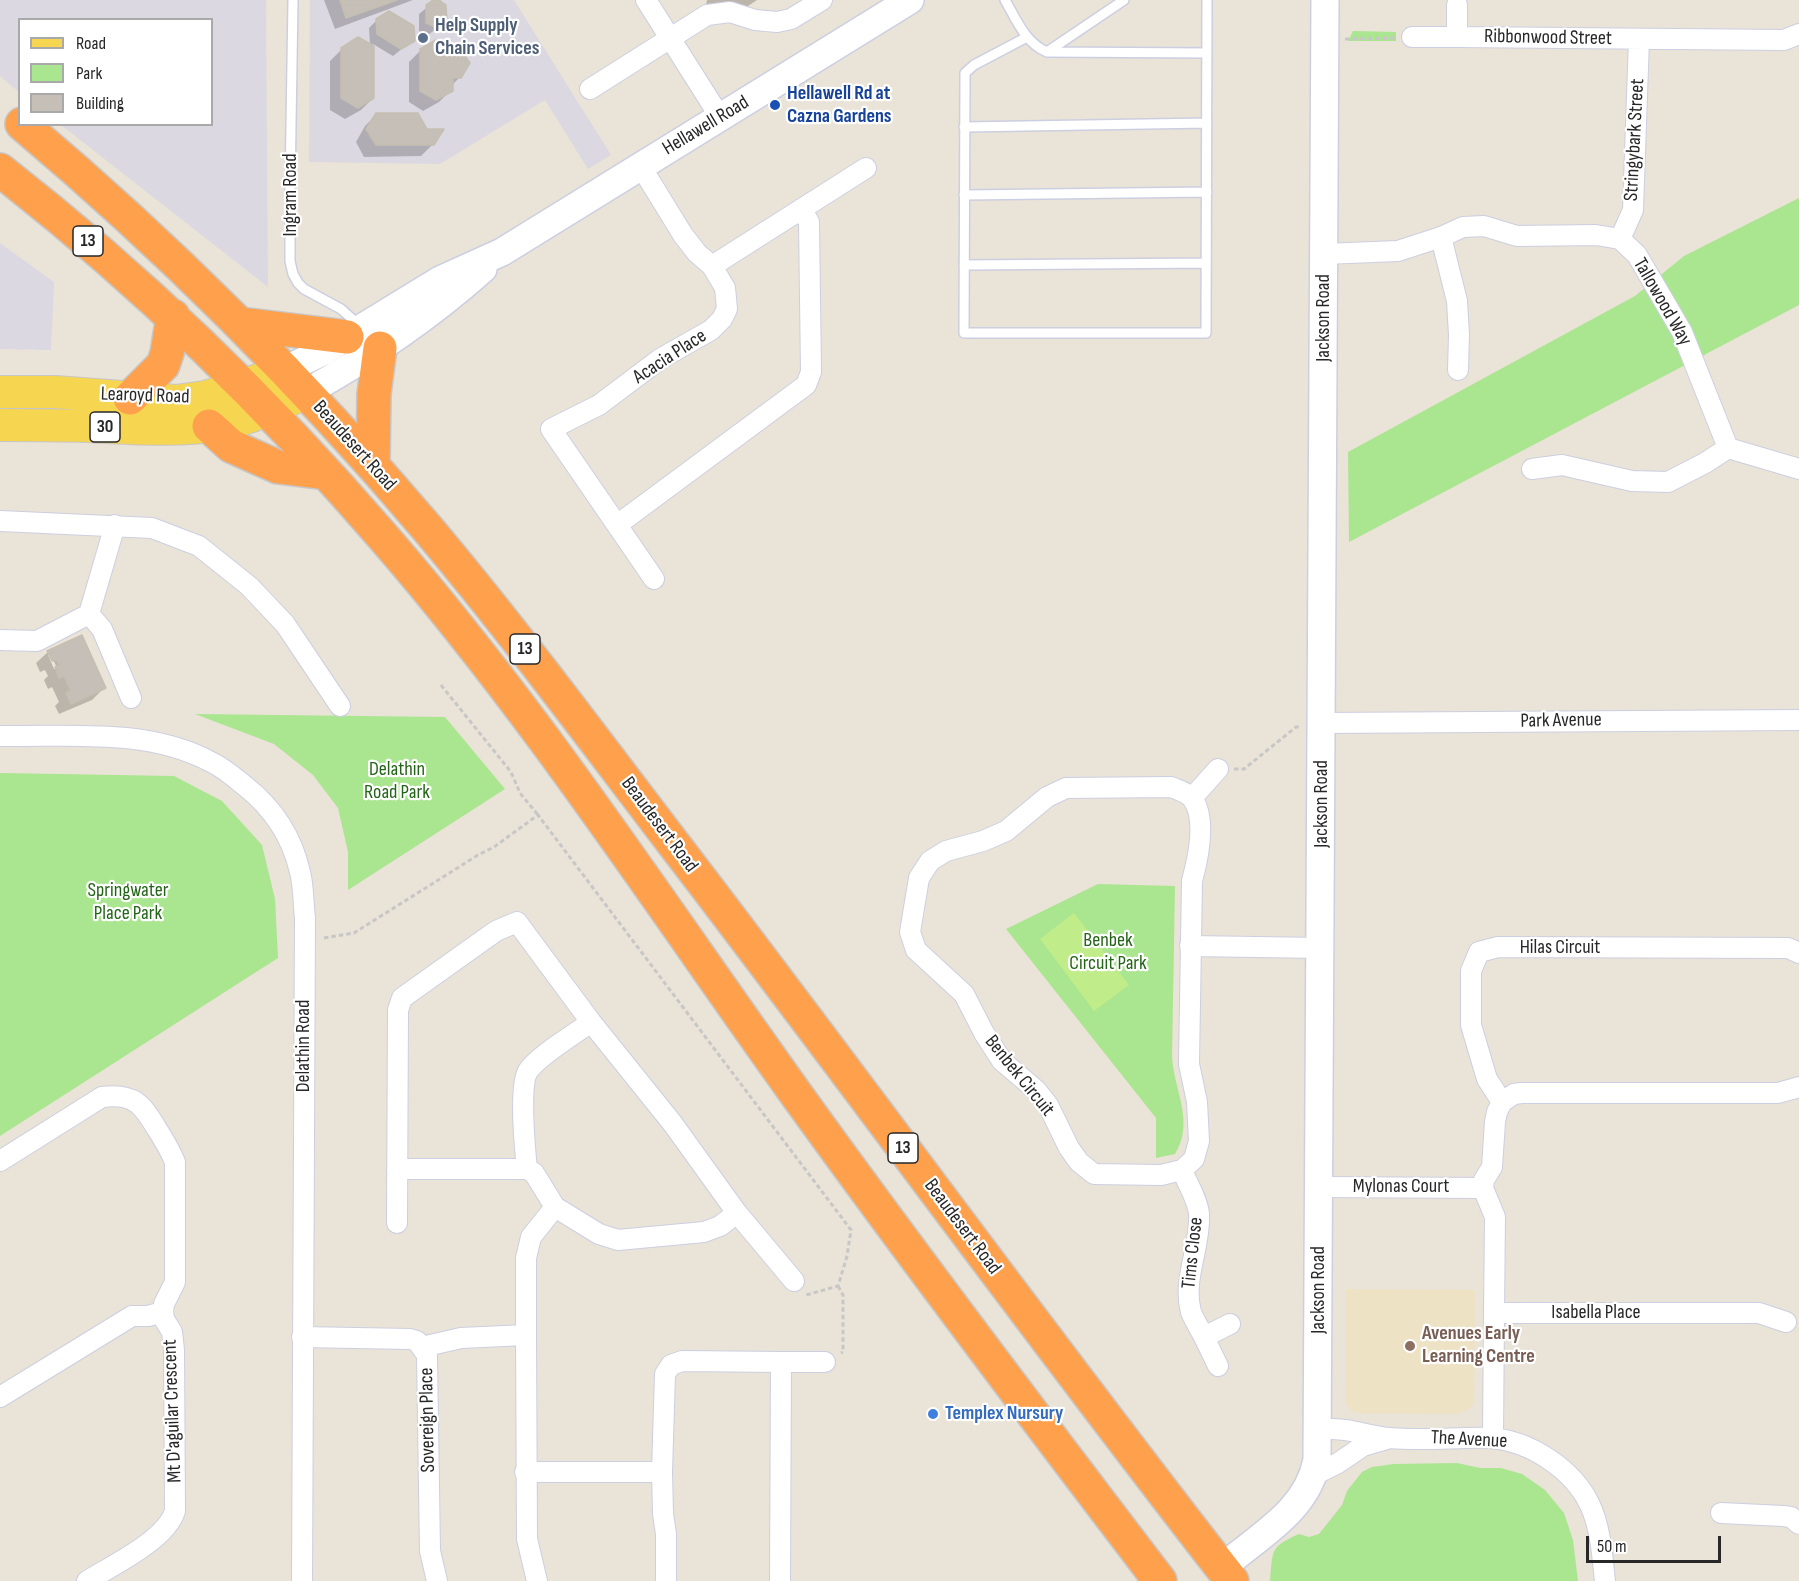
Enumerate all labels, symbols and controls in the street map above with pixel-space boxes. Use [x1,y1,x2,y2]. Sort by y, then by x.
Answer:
place label: Help Supply Chain Services [435,14,539,61]
legend [18,18,213,126]
street label: Ribbonwood Street [1484,25,1612,51]
marker: Help Supply Chain Services [416,31,430,45]
text: Road [76,33,106,54]
text: Park [76,63,102,84]
street label: Stringybark Street [1620,78,1650,202]
place label: Hellawell Rd at Cazna Gardens [787,82,892,129]
street label: Hellawell Road [659,91,753,161]
text: Building [76,93,124,114]
marker: Hellawell Rd at Cazna Gardens [768,98,782,112]
street label: Ingram Road [279,153,303,237]
road number: 13 [73,226,103,256]
street label: Tallowood Way [1627,254,1697,350]
street label: Jackson Road [1312,274,1336,362]
street label: Acacia Place [629,324,711,390]
street label: Learoyd Road [100,382,190,410]
street label: Beaudesert Road [307,396,401,496]
road number: 30 [90,412,120,442]
road number: 13 [510,634,540,664]
street label: Park Avenue [1520,708,1602,734]
park label: Delathin Road Park [364,758,430,805]
street label: Jackson Road [1310,760,1334,848]
street label: Beaudesert Road [615,773,703,877]
park label: Springwater Place Park [87,879,169,926]
park label: Benbek Circuit Park [1069,929,1147,976]
street label: Hilas Circuit [1520,936,1600,960]
street label: Delathin Road [292,1000,316,1092]
street label: Benbek Circuit [979,1030,1059,1122]
road number: 13 [888,1133,918,1163]
street label: Beaudesert Road [918,1175,1006,1279]
street label: Mylonas Court [1353,1175,1449,1199]
street label: Tims Close [1177,1216,1209,1290]
street label: Jackson Road [1307,1246,1331,1334]
street label: Isabella Place [1551,1301,1641,1325]
place label: Avenues Early Learning Centre [1422,1322,1535,1369]
street label: Mt D'aguilar Crescent [159,1339,187,1483]
marker: Avenues Early Learning Centre [1403,1339,1417,1353]
street label: Sovereign Place [415,1367,441,1473]
place label: Templex Nursury [945,1402,1063,1426]
marker: Templex Nursury [926,1407,940,1421]
street label: The Avenue [1430,1426,1508,1454]
scale bar [1589,1524,1724,1562]
text: 50 m [1597,1536,1627,1557]

